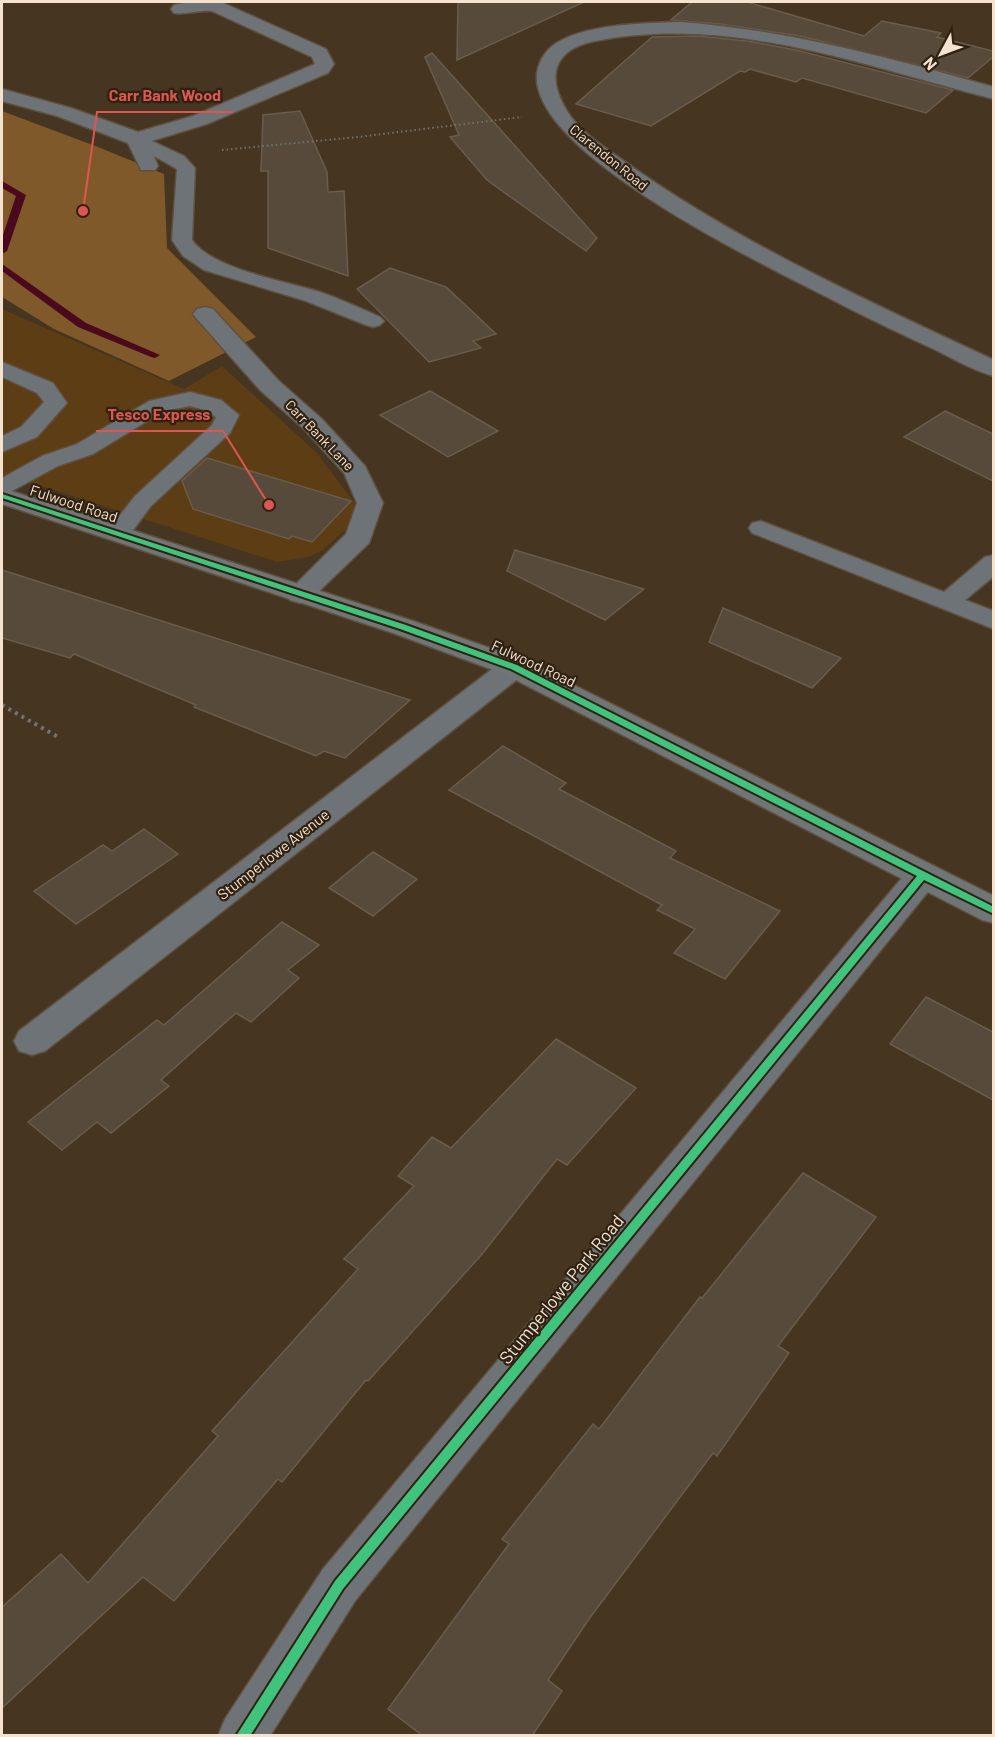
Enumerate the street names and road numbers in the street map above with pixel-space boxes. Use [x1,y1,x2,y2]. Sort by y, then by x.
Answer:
street label: Clarendon Road [567,120,651,194]
street label: Carr Bank Lane [282,396,358,474]
street label: Fulwood Road [28,480,120,526]
street label: Fulwood Road [489,636,579,690]
street label: Stumperlowe Avenue [214,805,332,903]
street label: Stumperlowe Park Road [494,1210,628,1368]

